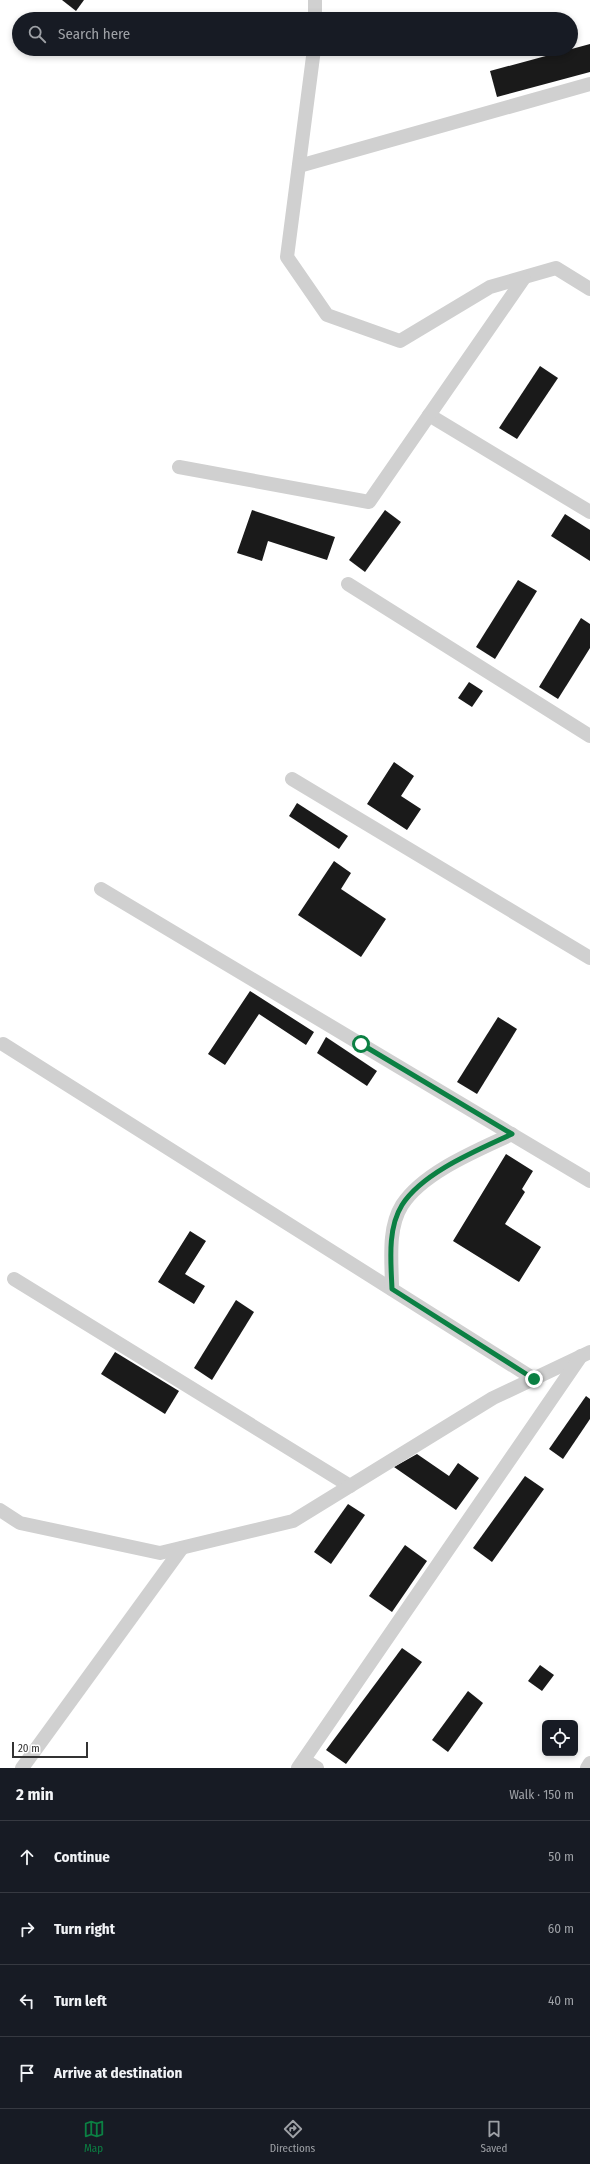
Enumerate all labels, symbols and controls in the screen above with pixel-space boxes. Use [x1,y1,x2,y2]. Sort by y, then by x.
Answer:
search box [12,12,578,56]
icon: search [26,23,48,45]
text: Search here [58,25,130,43]
route start [352,1035,370,1053]
route end [525,1370,543,1388]
map controls [542,1720,578,1756]
button: locate [542,1720,578,1756]
scale bar [12,1740,88,1759]
text: 20 m [18,1742,40,1755]
text: 2 min [16,1784,54,1805]
text: Walk · 150 m [509,1787,574,1802]
icon: ahead [16,1846,38,1868]
text: Continue [54,1848,110,1866]
text: 50 m [548,1849,574,1864]
icon: right [16,1918,38,1940]
text: Turn right [54,1920,115,1938]
text: 60 m [548,1921,574,1936]
icon: left [16,1990,38,2012]
text: Turn left [54,1992,107,2010]
text: 40 m [548,1993,574,2008]
icon: arrive [16,2062,38,2084]
text: Arrive at destination [54,2064,182,2082]
tab: Map [83,2118,105,2155]
tab: Directions [270,2118,315,2155]
tab: Saved [481,2118,507,2155]

